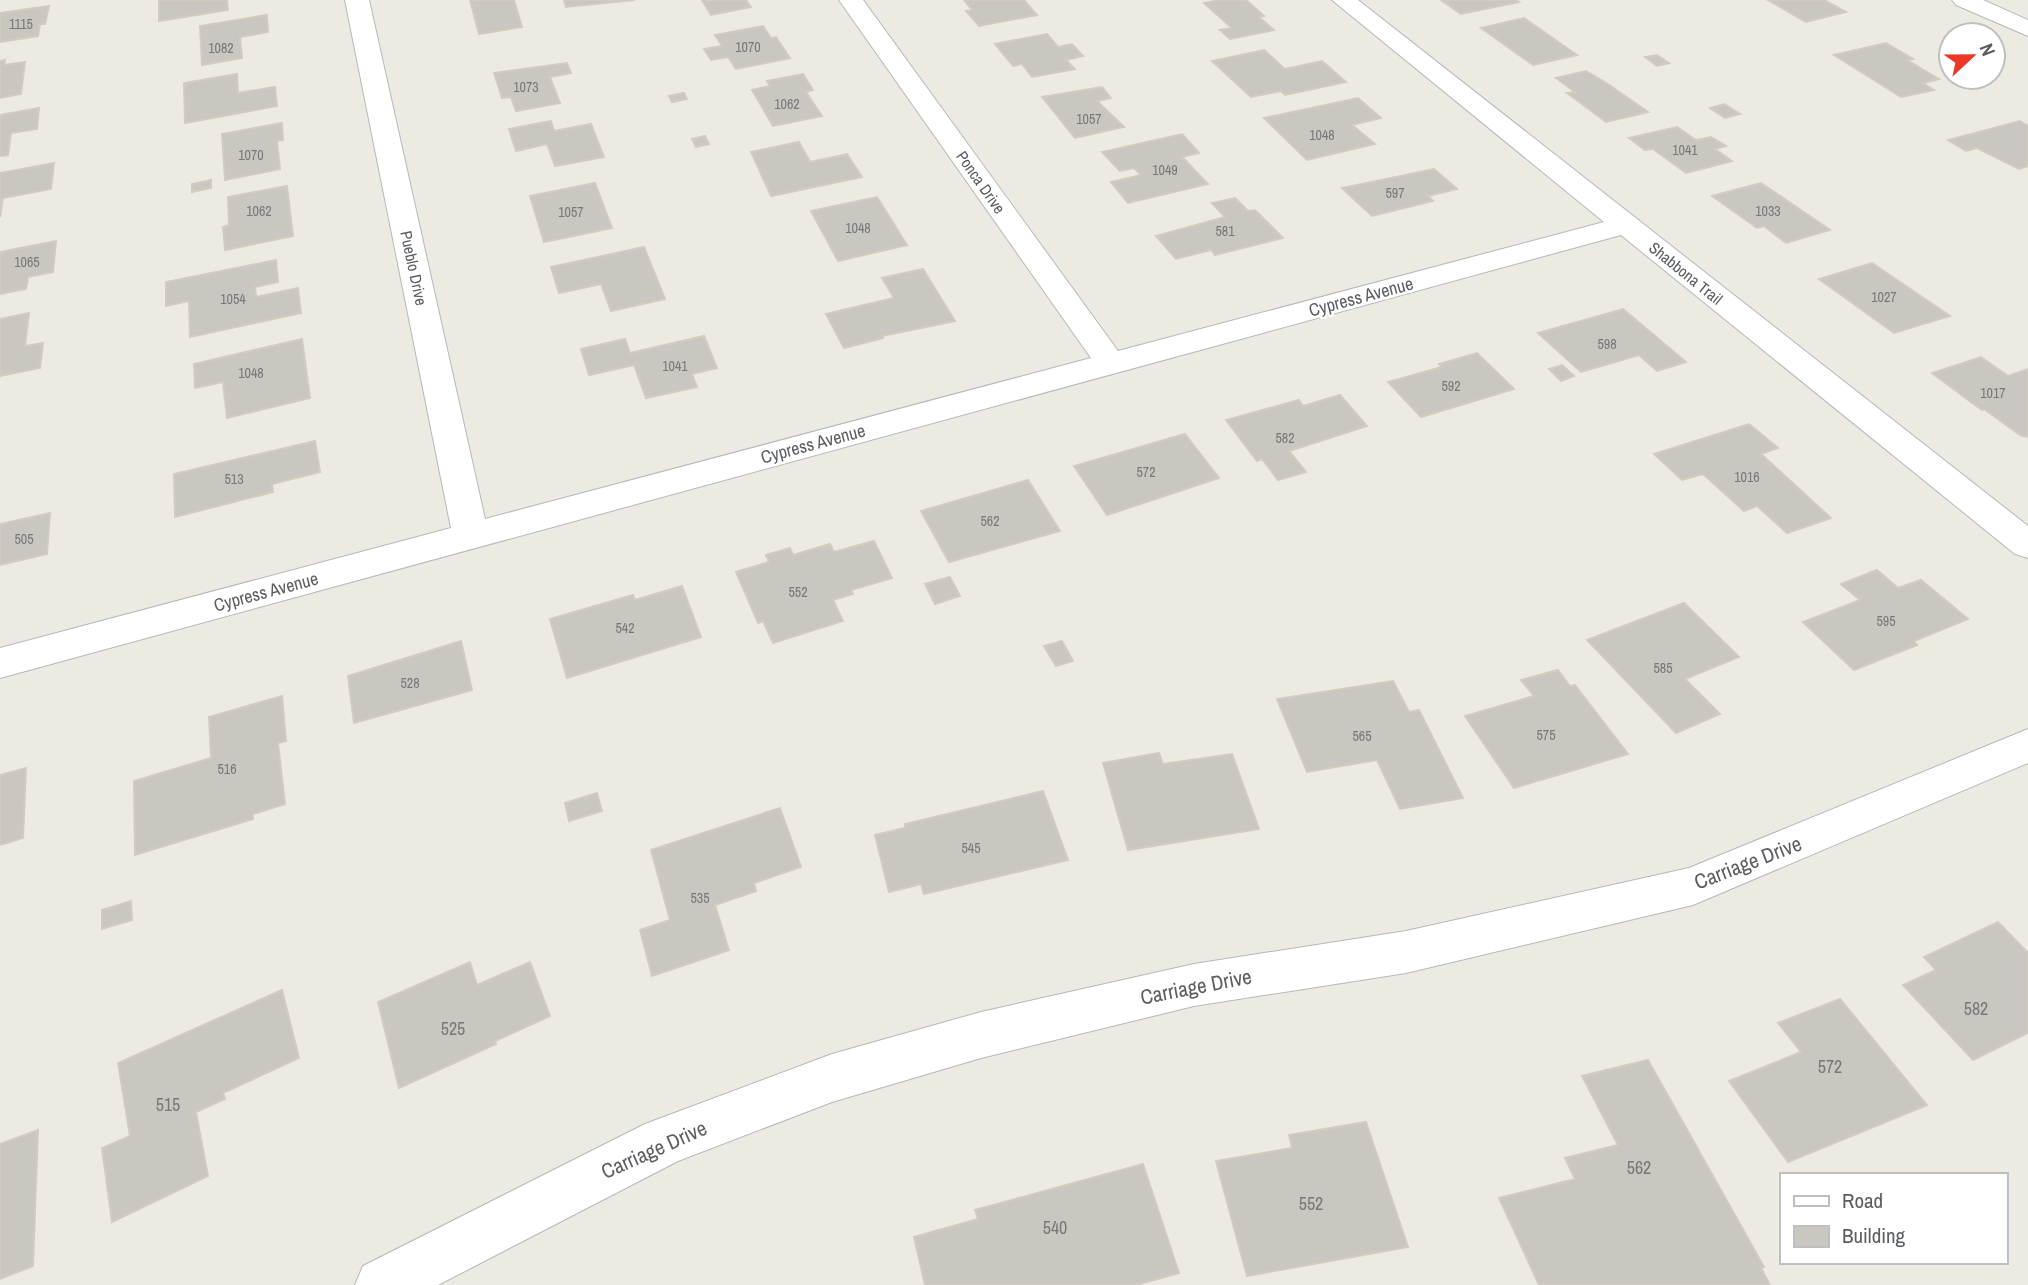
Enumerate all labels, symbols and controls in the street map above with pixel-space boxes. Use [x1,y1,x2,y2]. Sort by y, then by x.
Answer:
house number: 1115 [9,15,33,33]
north arrow [1937,21,2007,91]
house number: 1070 [735,38,761,56]
house number: 1082 [208,39,234,57]
text: N [1974,40,2002,60]
house number: 1073 [513,78,539,96]
house number: 1062 [774,95,800,113]
house number: 1057 [1076,110,1102,128]
house number: 1048 [1309,126,1335,144]
house number: 1041 [1672,141,1698,159]
house number: 1070 [238,146,264,164]
street label: Ponca Drive [951,146,1011,218]
house number: 1049 [1152,161,1178,179]
house number: 597 [1385,184,1405,202]
house number: 1062 [246,202,272,220]
house number: 1033 [1755,202,1781,220]
house number: 1057 [558,203,584,221]
house number: 1048 [845,219,871,237]
house number: 581 [1215,222,1235,240]
street label: Pueblo Drive [395,229,433,307]
street label: Shabbona Trail [1644,236,1728,310]
house number: 1065 [14,253,40,271]
street label: Cypress Avenue [1306,271,1416,322]
house number: 1027 [1871,288,1897,306]
house number: 1054 [220,290,246,308]
house number: 598 [1597,335,1617,353]
house number: 1041 [662,357,688,375]
house number: 1048 [238,364,264,382]
house number: 592 [1441,377,1461,395]
house number: 1017 [1980,384,2006,402]
street label: Cypress Avenue [758,418,868,469]
house number: 582 [1275,429,1295,447]
house number: 572 [1136,463,1156,481]
house number: 1016 [1734,468,1760,486]
house number: 513 [224,470,244,488]
house number: 562 [980,512,1000,530]
house number: 505 [14,530,34,548]
street label: Cypress Avenue [211,566,321,617]
house number: 552 [788,583,808,601]
house number: 595 [1876,612,1896,630]
house number: 542 [615,619,635,637]
house number: 585 [1653,659,1673,677]
house number: 528 [400,674,420,692]
house number: 575 [1536,726,1556,744]
house number: 565 [1352,727,1372,745]
house number: 516 [217,760,237,778]
street label: Carriage Drive [1690,829,1806,896]
house number: 545 [961,839,981,857]
house number: 535 [690,889,710,907]
street label: Carriage Drive [1138,962,1254,1012]
house number: 582 [1964,996,1988,1021]
house number: 525 [441,1016,465,1041]
house number: 572 [1818,1054,1842,1079]
house number: 515 [156,1092,180,1117]
street label: Carriage Drive [596,1113,711,1186]
house number: 562 [1627,1155,1651,1180]
legend [1780,1173,2007,1264]
text: Road [1842,1186,1883,1215]
house number: 552 [1299,1191,1323,1216]
house number: 540 [1043,1215,1067,1240]
text: Building [1842,1221,1906,1250]

